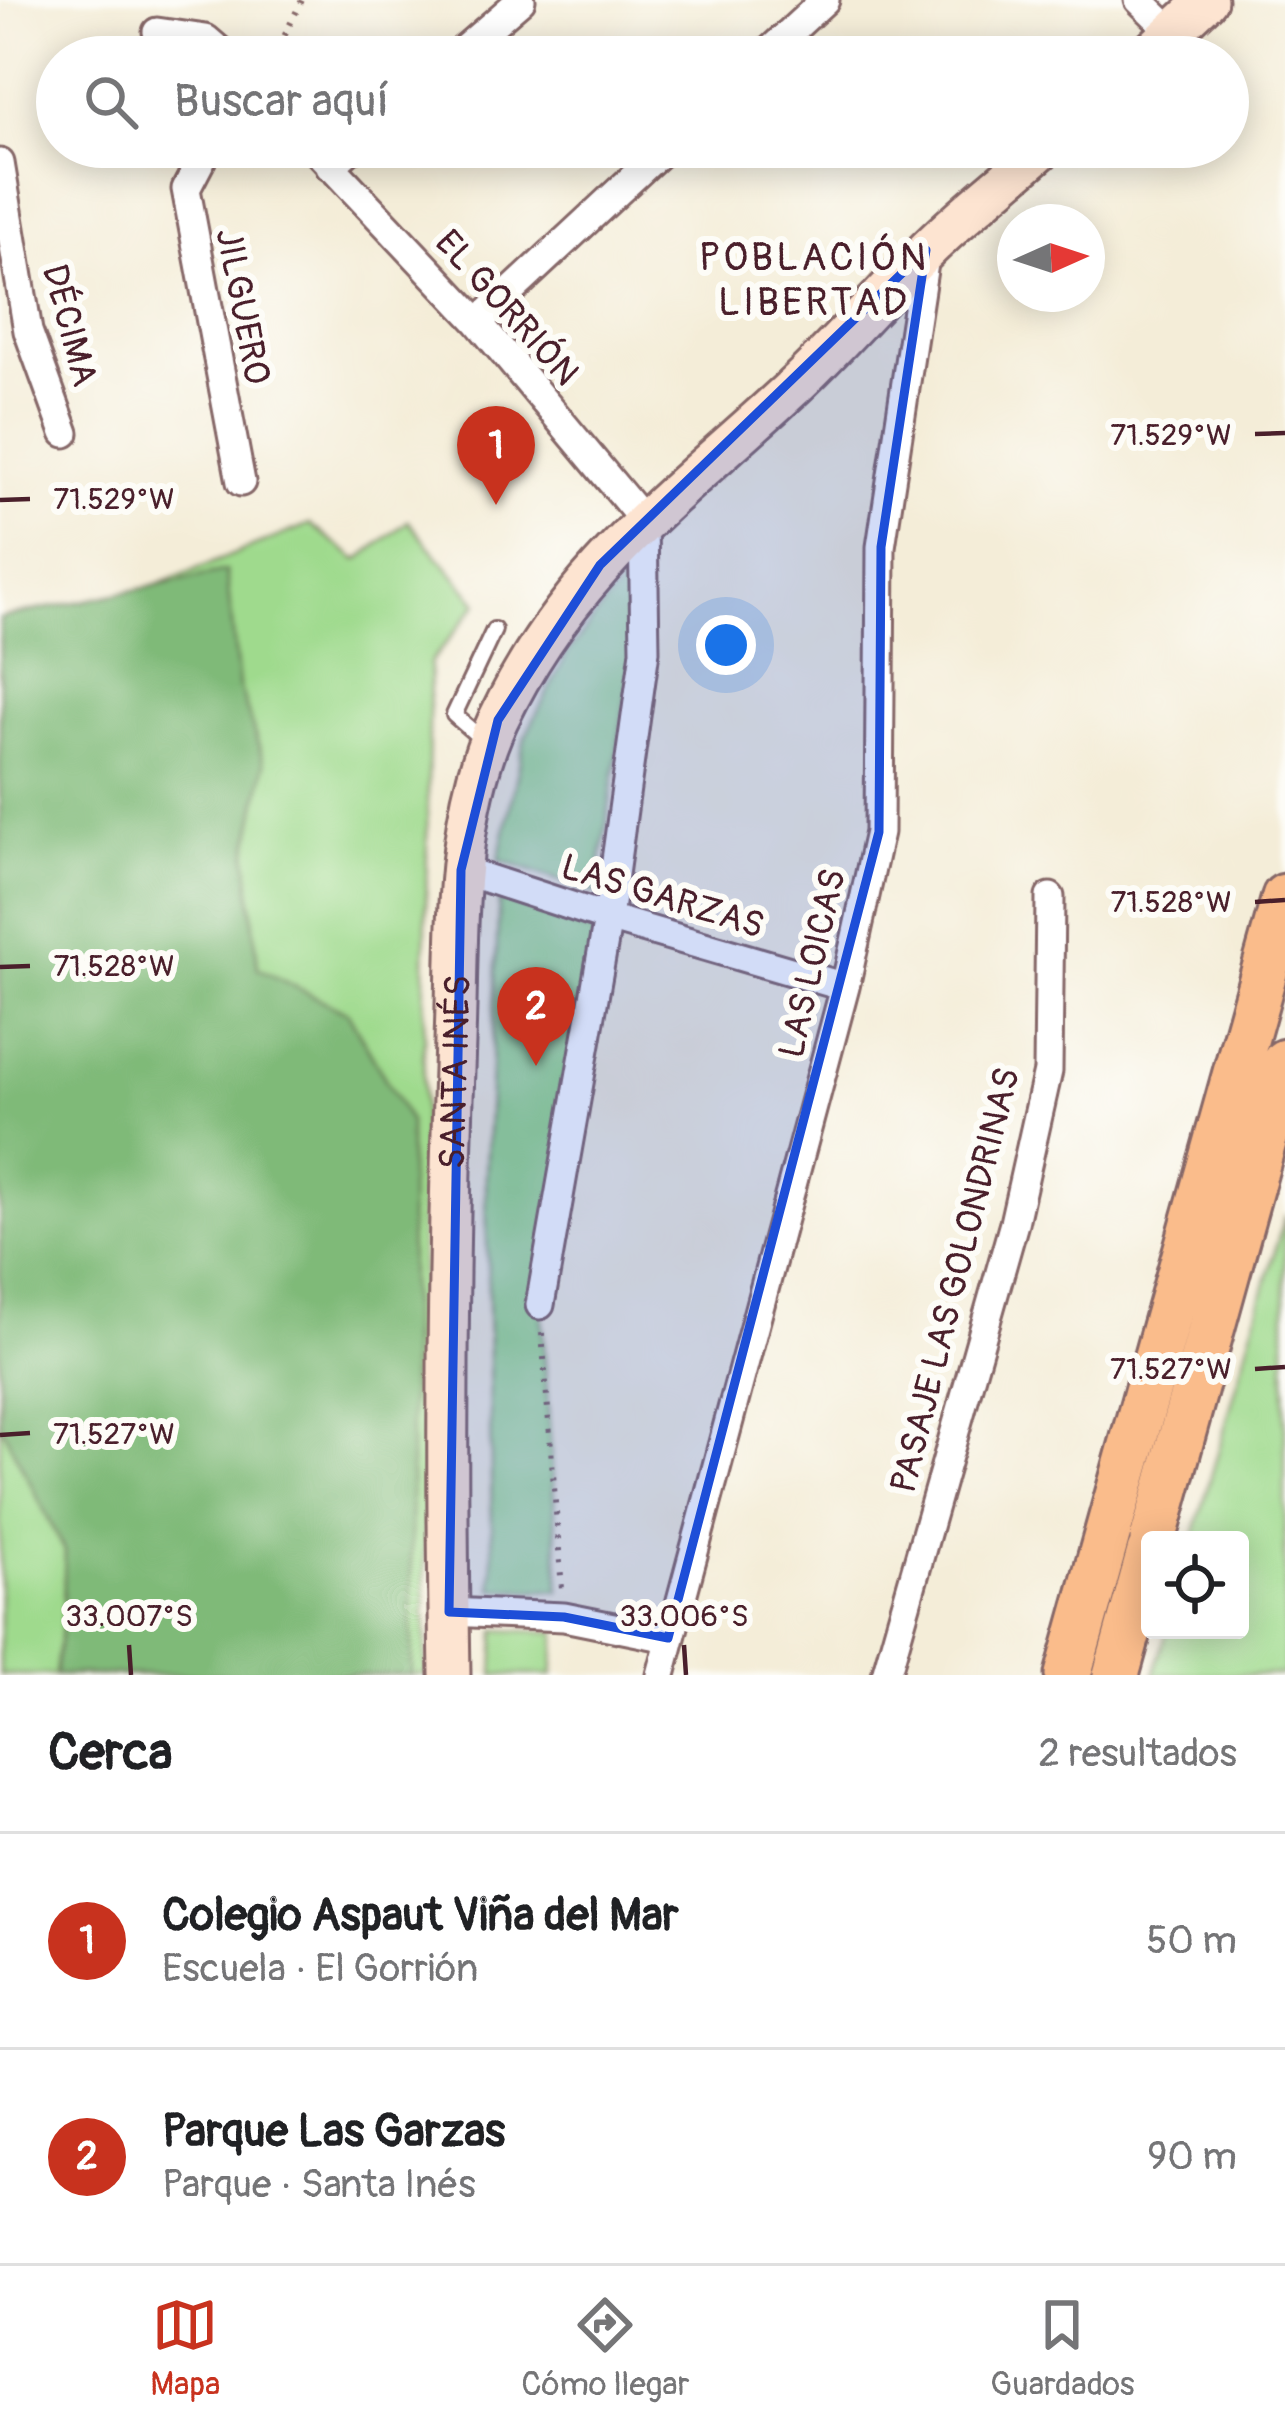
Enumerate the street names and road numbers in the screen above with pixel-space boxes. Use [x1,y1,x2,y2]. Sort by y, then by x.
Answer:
street label: EL GORRIÓN [425,220,589,395]
street label: JILGUERO [205,225,280,388]
street label: DÉCIMA [32,259,107,391]
street label: LAS GARZAS [556,844,769,949]
street label: LAS LOICAS [769,865,856,1062]
street label: SANTA INÉS [430,975,481,1170]
street label: PASAJE LAS GOLONDRINAS [881,1063,1030,1498]

